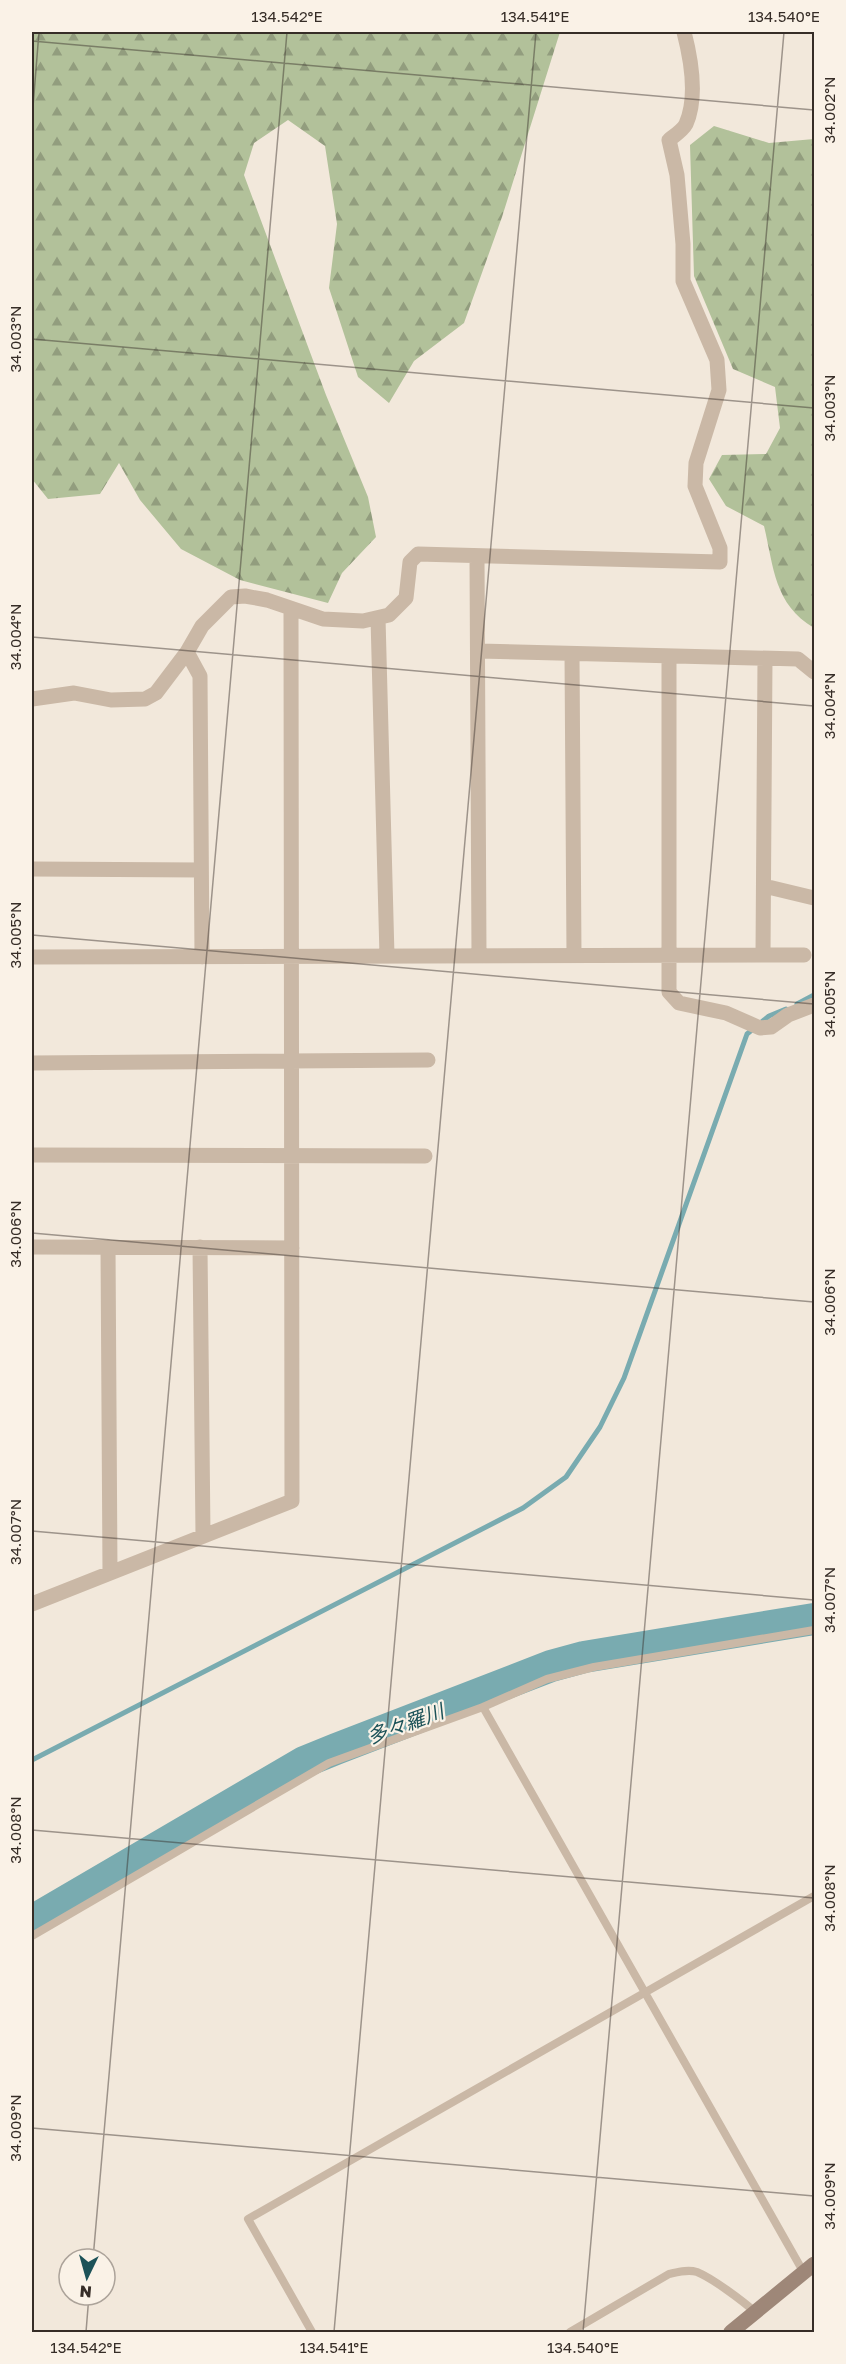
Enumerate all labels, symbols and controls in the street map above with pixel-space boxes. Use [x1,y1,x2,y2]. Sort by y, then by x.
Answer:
text: 134.542°E [251,7,323,25]
text: 134.541°E [501,7,569,25]
text: 134.540°E [748,7,820,25]
text: 34.002°N [820,77,838,143]
text: 34.003°N [6,305,24,373]
text: 34.003°N [820,374,838,442]
text: 34.004°N [6,604,24,670]
text: 34.004°N [820,673,838,739]
text: 34.005°N [6,902,24,968]
text: 34.005°N [820,971,838,1037]
text: 34.006°N [6,1200,24,1268]
text: 34.006°N [820,1268,838,1336]
text: 34.007°N [6,1499,24,1565]
text: 34.007°N [820,1567,838,1633]
water label: 多々羅川 [363,1697,449,1748]
text: 34.008°N [6,1796,24,1864]
text: 34.008°N [820,1864,838,1932]
text: 34.009°N [6,2094,24,2162]
text: 34.009°N [820,2162,838,2230]
north arrow [57,2247,117,2307]
text: N [79,2281,93,2302]
text: 134.542°E [50,2338,122,2356]
text: 134.541°E [300,2338,368,2356]
text: 134.540°E [547,2338,619,2356]

